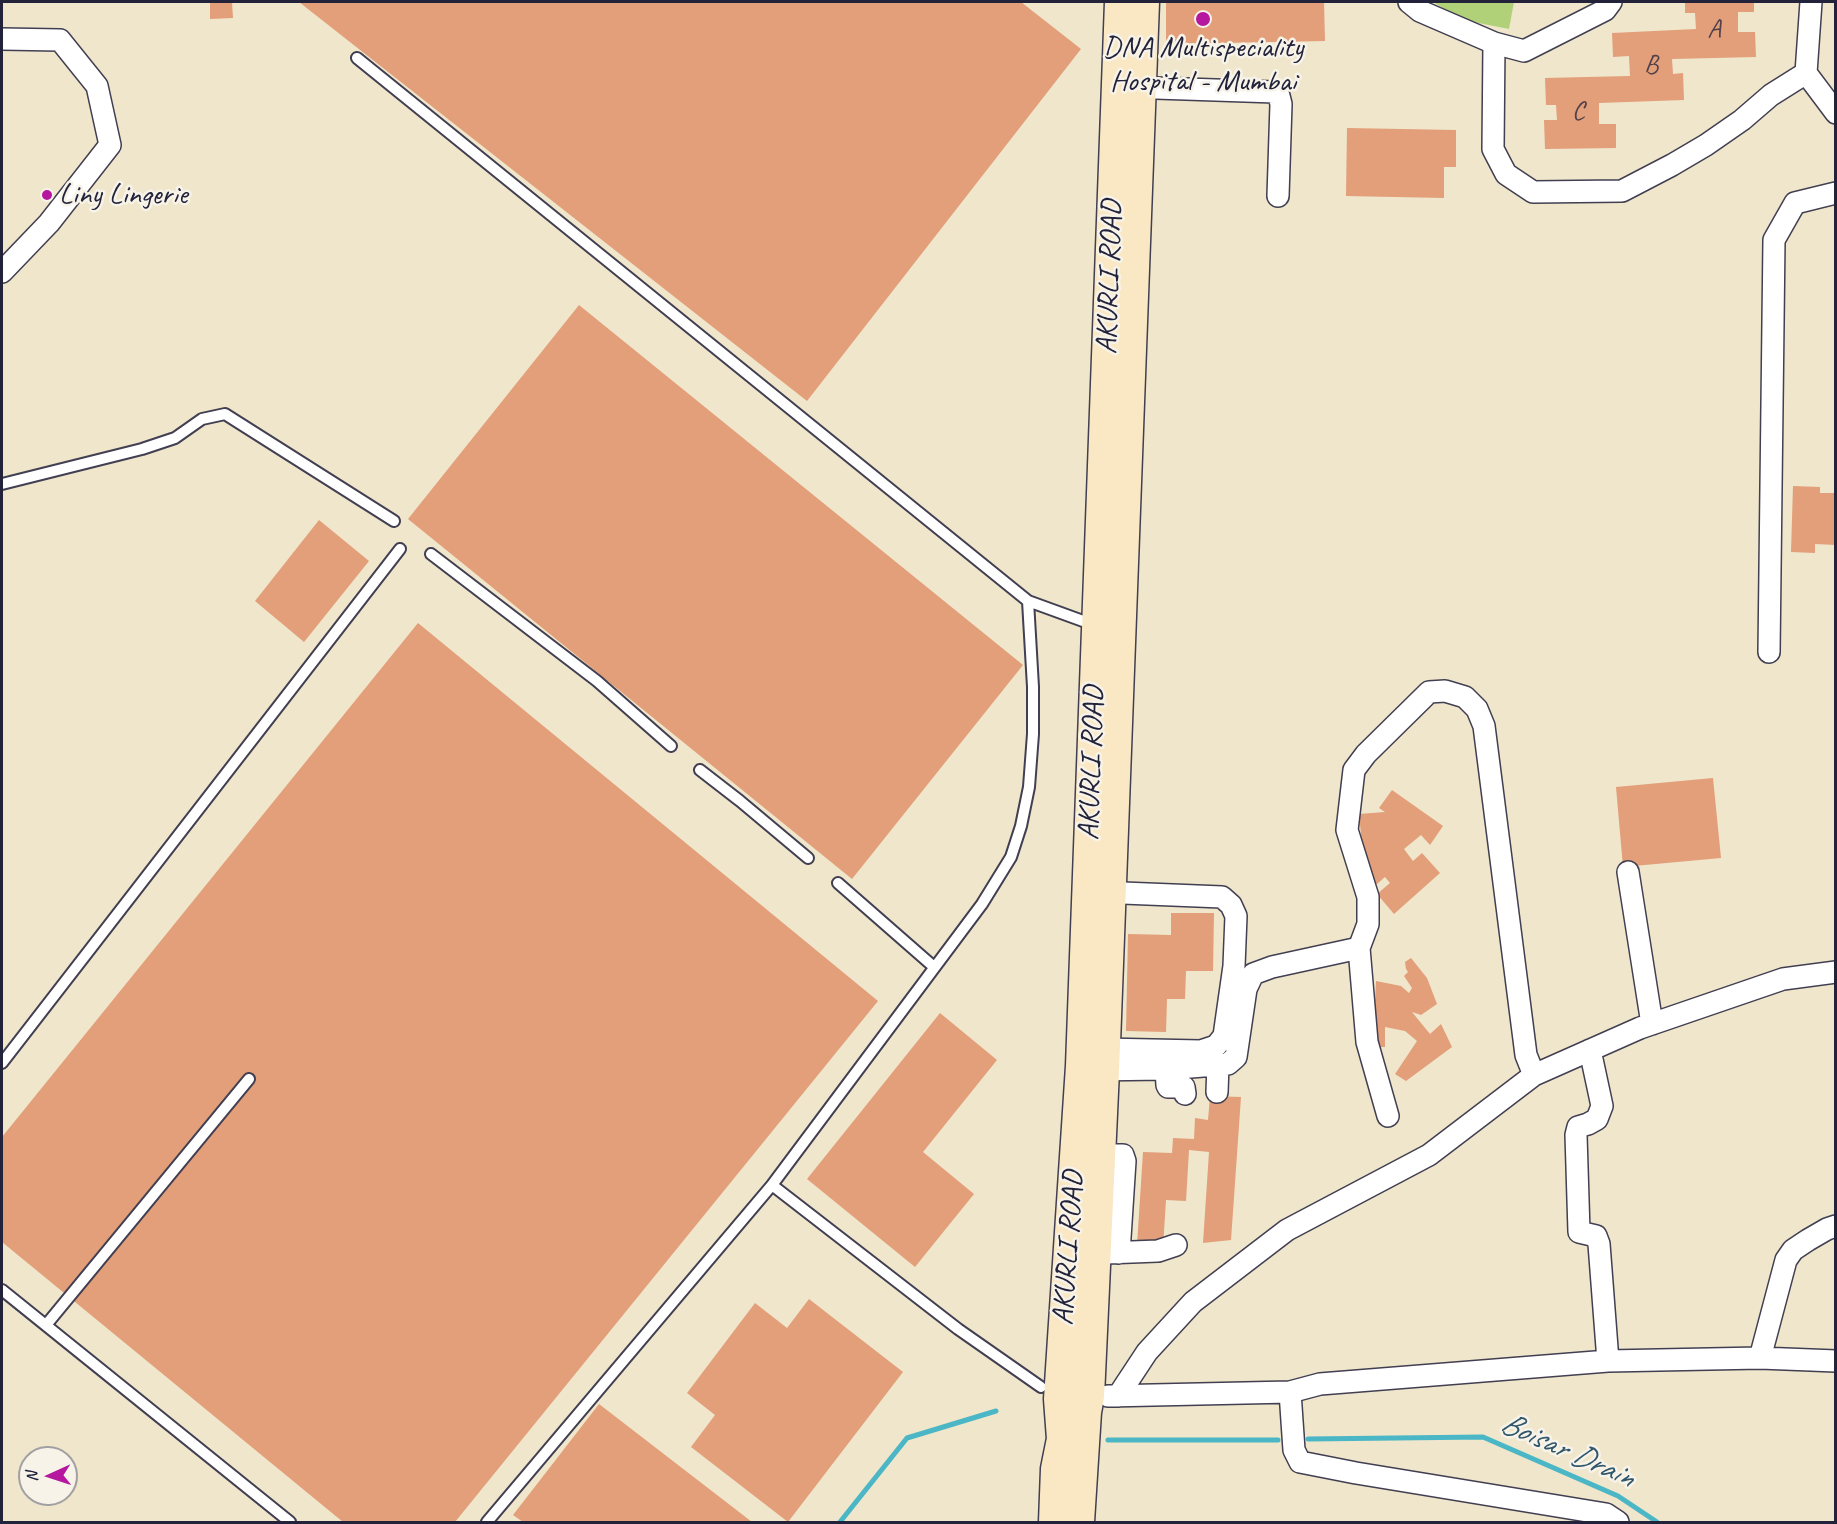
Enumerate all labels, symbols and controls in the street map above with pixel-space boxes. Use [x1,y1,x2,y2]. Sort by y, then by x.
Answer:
marker: DNA Multispeciality Hospital - Mumbai [1194,10,1212,28]
house number: A [1707,14,1721,46]
place label: DNA Multispeciality Hospital - Mumbai [1103,30,1303,100]
house number: B [1644,50,1658,82]
house number: C [1572,96,1584,128]
place label: Liny Lingerie [59,177,187,213]
marker: Liny Lingerie [40,188,54,202]
street label: AKURLI ROAD [1089,199,1131,355]
street label: AKURLI ROAD [1071,685,1113,841]
street label: AKURLI ROAD [1046,1170,1092,1326]
water label: Boisar Drain [1494,1405,1640,1497]
north arrow [18,1446,78,1506]
text: N [22,1471,42,1482]

